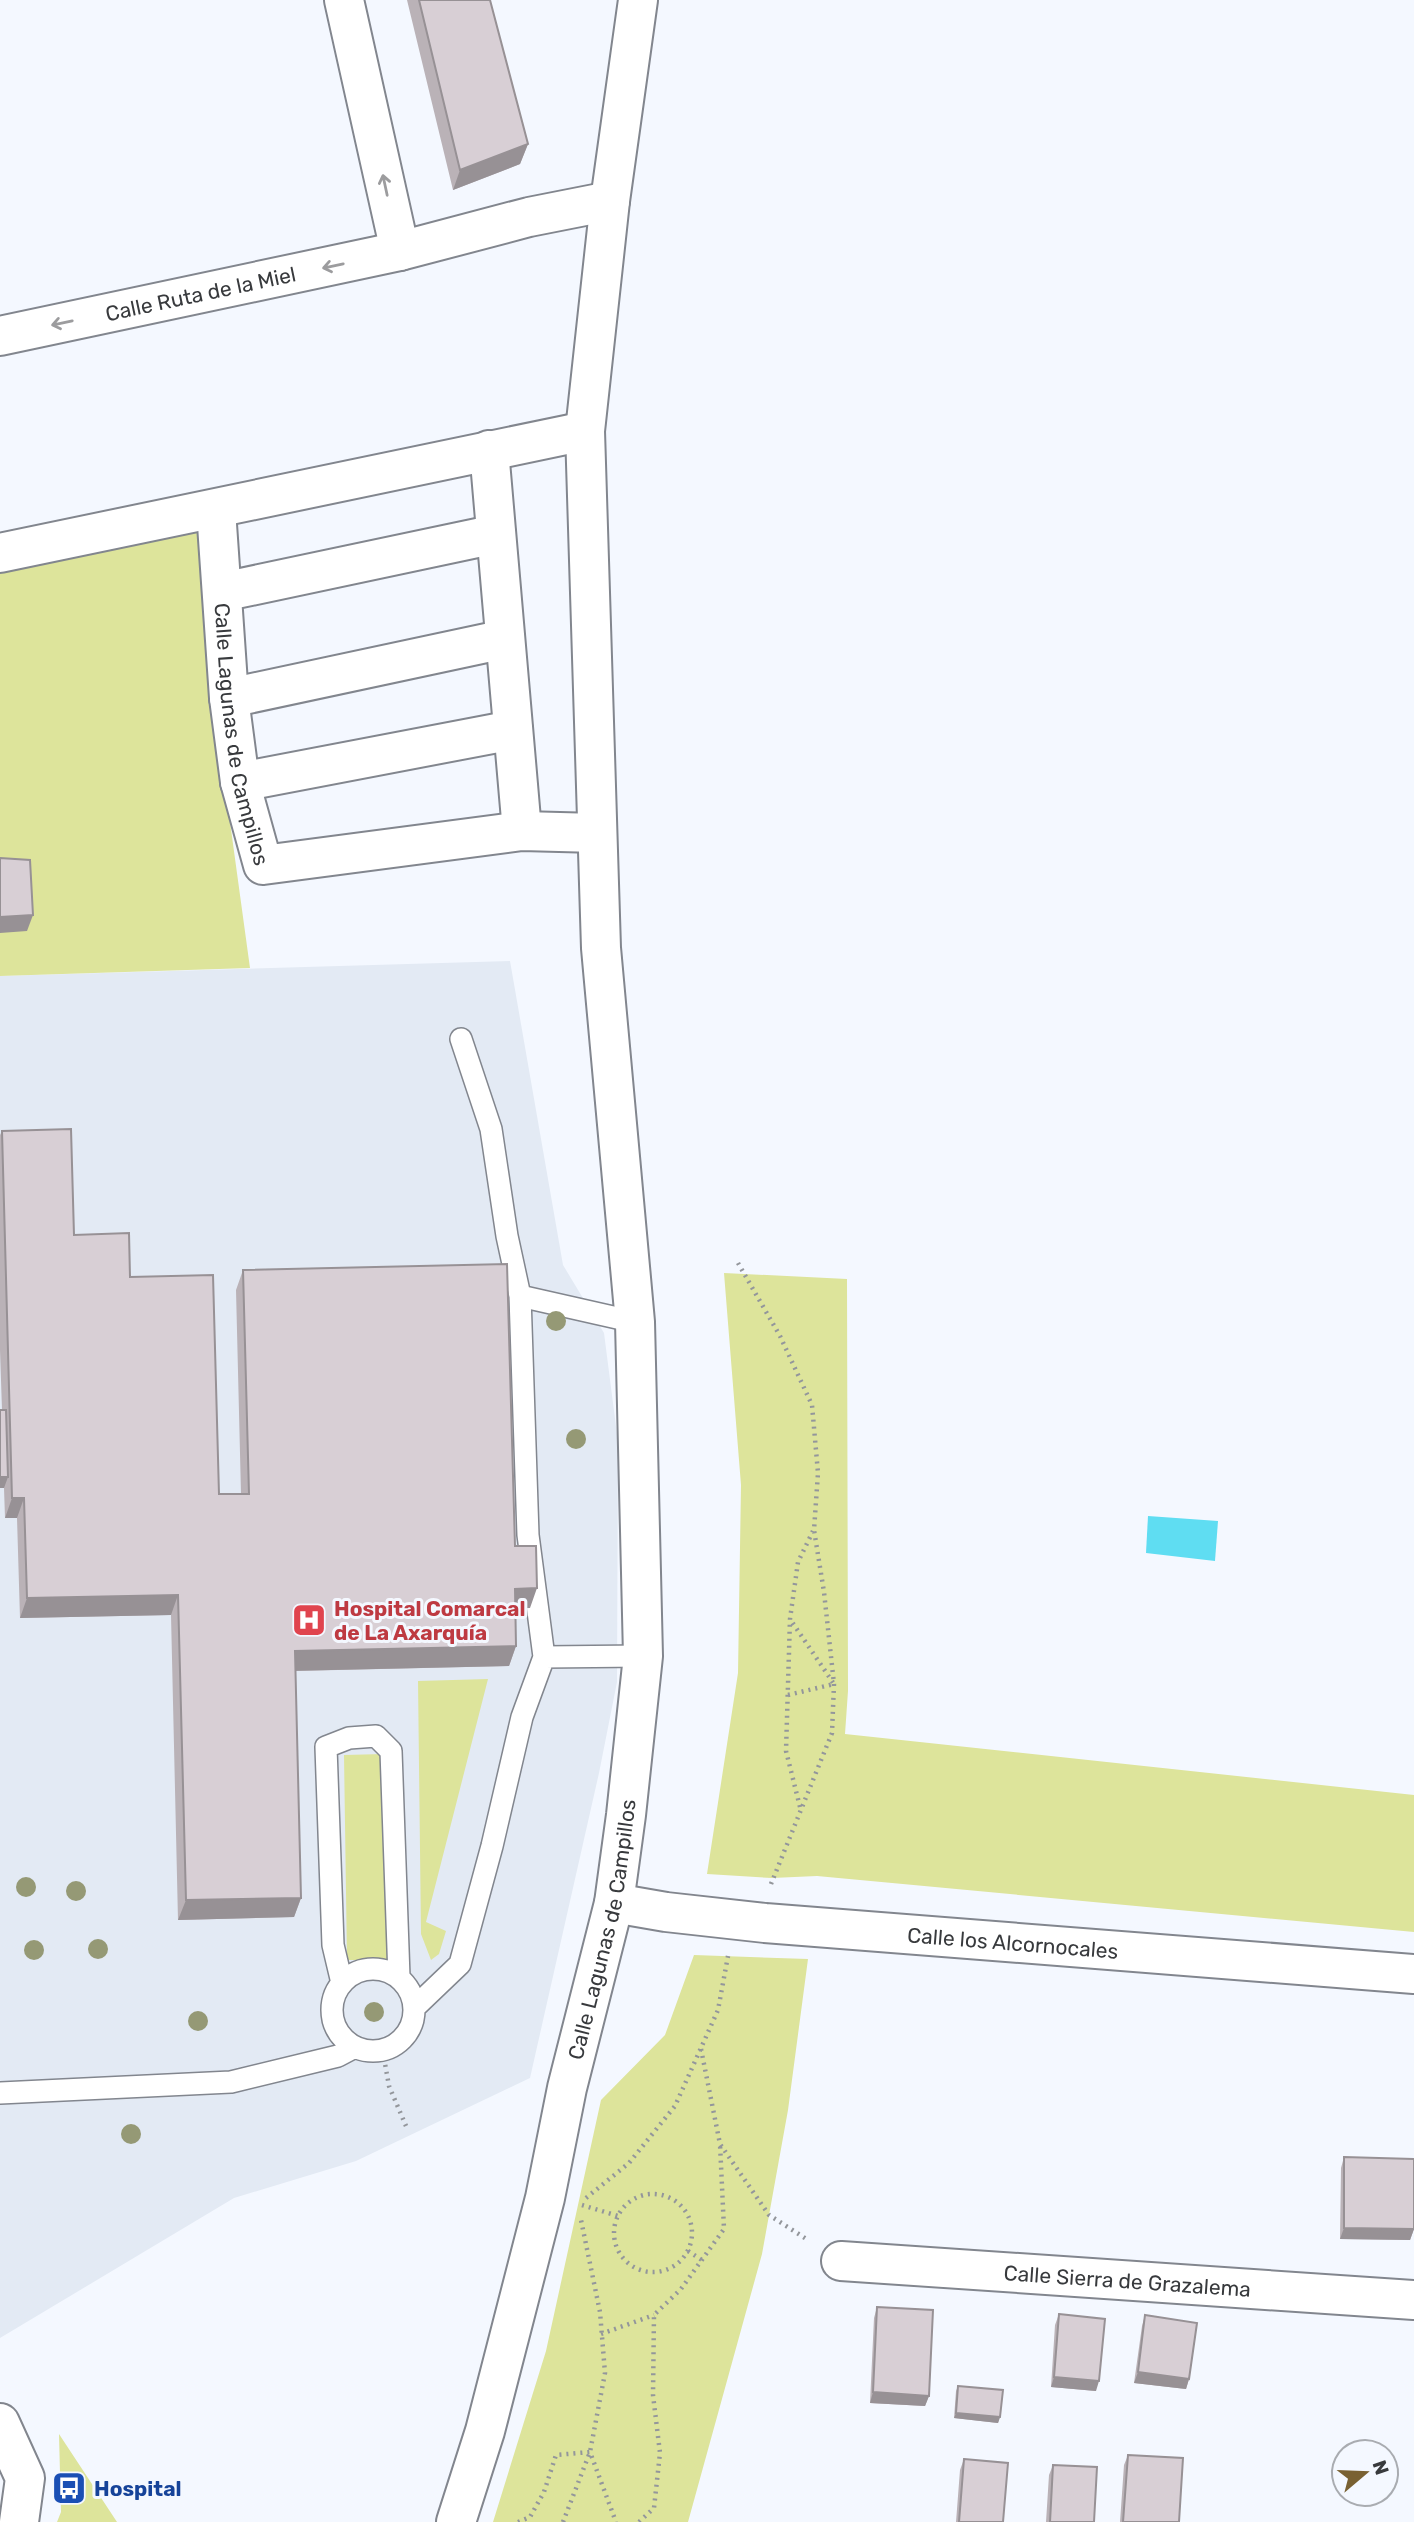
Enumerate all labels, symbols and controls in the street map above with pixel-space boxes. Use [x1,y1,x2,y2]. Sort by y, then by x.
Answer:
one-way arrow [378,174,391,197]
one-way arrow [322,259,345,273]
street label: Calle Ruta de la Miel [103,261,298,326]
one-way arrow [51,316,74,330]
street label: Calle Lagunas de Campillos [210,602,275,868]
place label: Hospital Comarcal de La Axarquía [334,1596,525,1645]
hospital icon: Hospital Comarcal de La Axarquía [290,1601,328,1639]
street label: Calle Lagunas de Campillos [562,1798,640,2062]
street label: Calle los Alcornocales [906,1922,1119,1963]
street label: Calle Sierra de Grazalema [1003,2260,1252,2301]
north arrow [1330,2438,1400,2508]
text: N [1368,2457,1394,2478]
bus stop icon: Hospital [50,2469,88,2507]
place label: Hospital [94,2476,182,2501]

